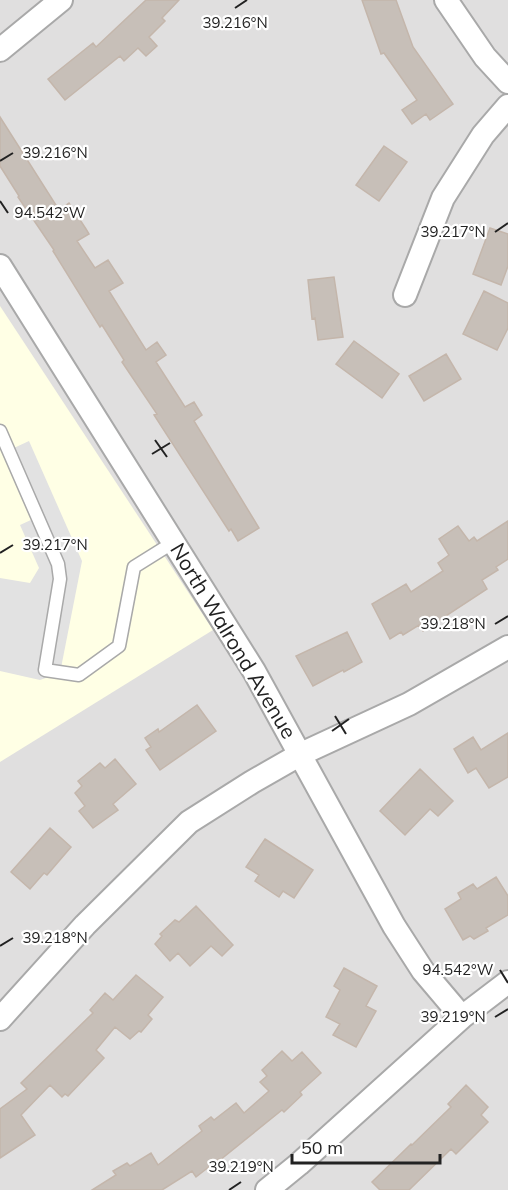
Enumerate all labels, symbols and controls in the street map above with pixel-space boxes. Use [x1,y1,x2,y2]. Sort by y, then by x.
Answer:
text: 39.216°N [202,13,268,32]
text: 39.216°N [22,143,88,162]
text: 94.542°W [15,203,86,222]
text: 39.217°N [420,222,486,241]
text: 39.217°N [22,535,88,554]
street label: North Walrond Avenue [165,538,303,743]
text: 39.218°N [420,614,486,633]
text: 39.218°N [22,928,88,947]
text: 94.542°W [423,960,494,979]
text: 39.219°N [420,1007,486,1026]
scale bar [292,1127,440,1165]
text: 50 m [301,1136,343,1159]
text: 39.219°N [208,1157,274,1176]

